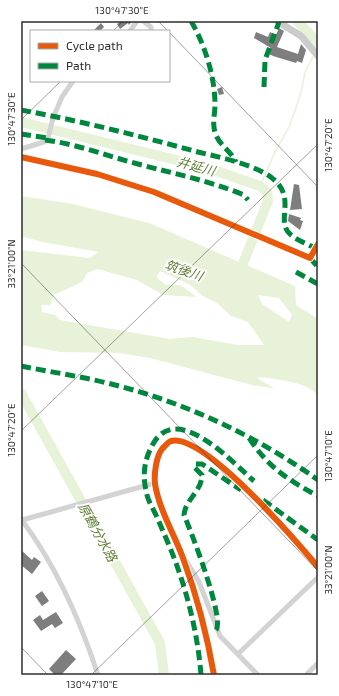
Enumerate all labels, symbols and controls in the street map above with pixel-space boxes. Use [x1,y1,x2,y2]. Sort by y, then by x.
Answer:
text: 130°47'30"E [95,4,149,16]
legend [30,30,170,82]
text: Cycle path [66,38,123,52]
text: Path [66,58,91,72]
text: 130°47'30"E [5,92,17,146]
text: 130°47'20"E [322,118,334,172]
water label: 井延川 [175,153,219,179]
text: 33°21'00"N [5,239,17,289]
water label: 筑後川 [163,256,207,285]
text: 130°47'20"E [5,403,17,457]
text: 130°47'10"E [322,430,334,482]
water label: 原鶴分水路 [75,500,121,565]
text: 33°21'00"N [322,545,334,595]
text: 130°47'10"E [66,678,118,690]

